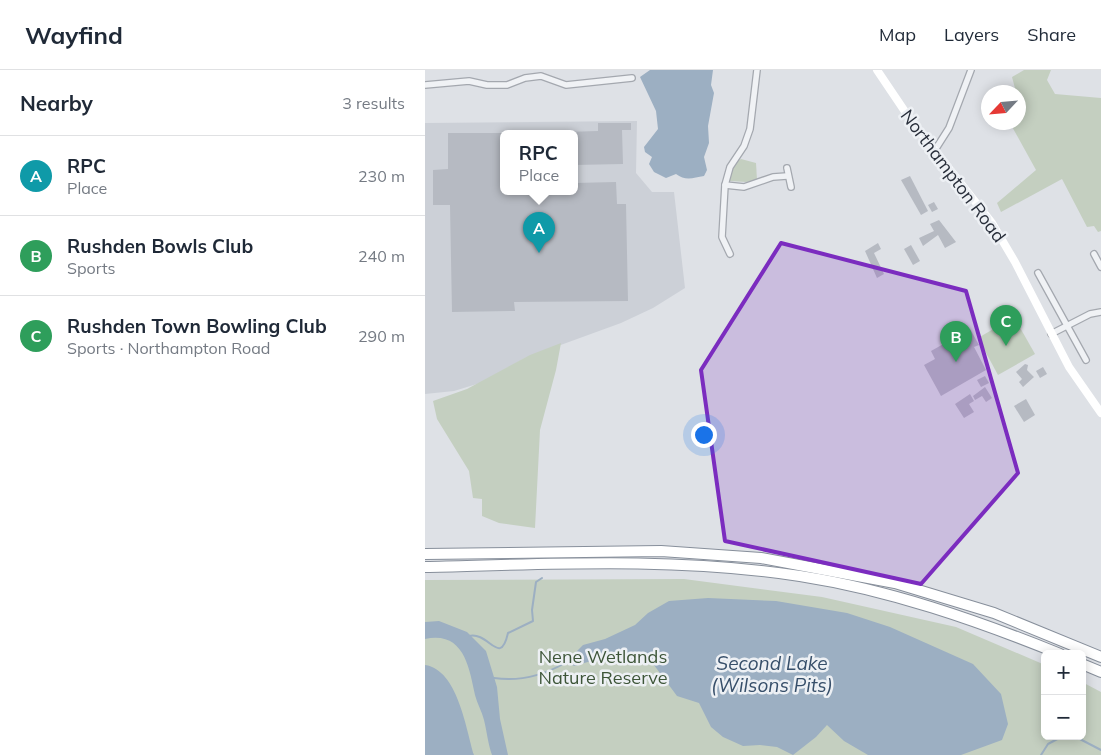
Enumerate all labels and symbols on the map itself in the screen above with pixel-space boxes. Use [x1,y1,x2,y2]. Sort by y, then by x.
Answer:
north arrow [981,85,1026,130]
street label: Northampton Road [896,105,1011,247]
pin: A [523,212,555,253]
pin: C [990,305,1022,346]
pin: B [940,321,972,362]
your location [691,422,717,448]
park label: Nene Wetlands Nature Reserve [539,645,667,689]
water label: Second Lake (Wilsons Pits) [711,651,833,697]

